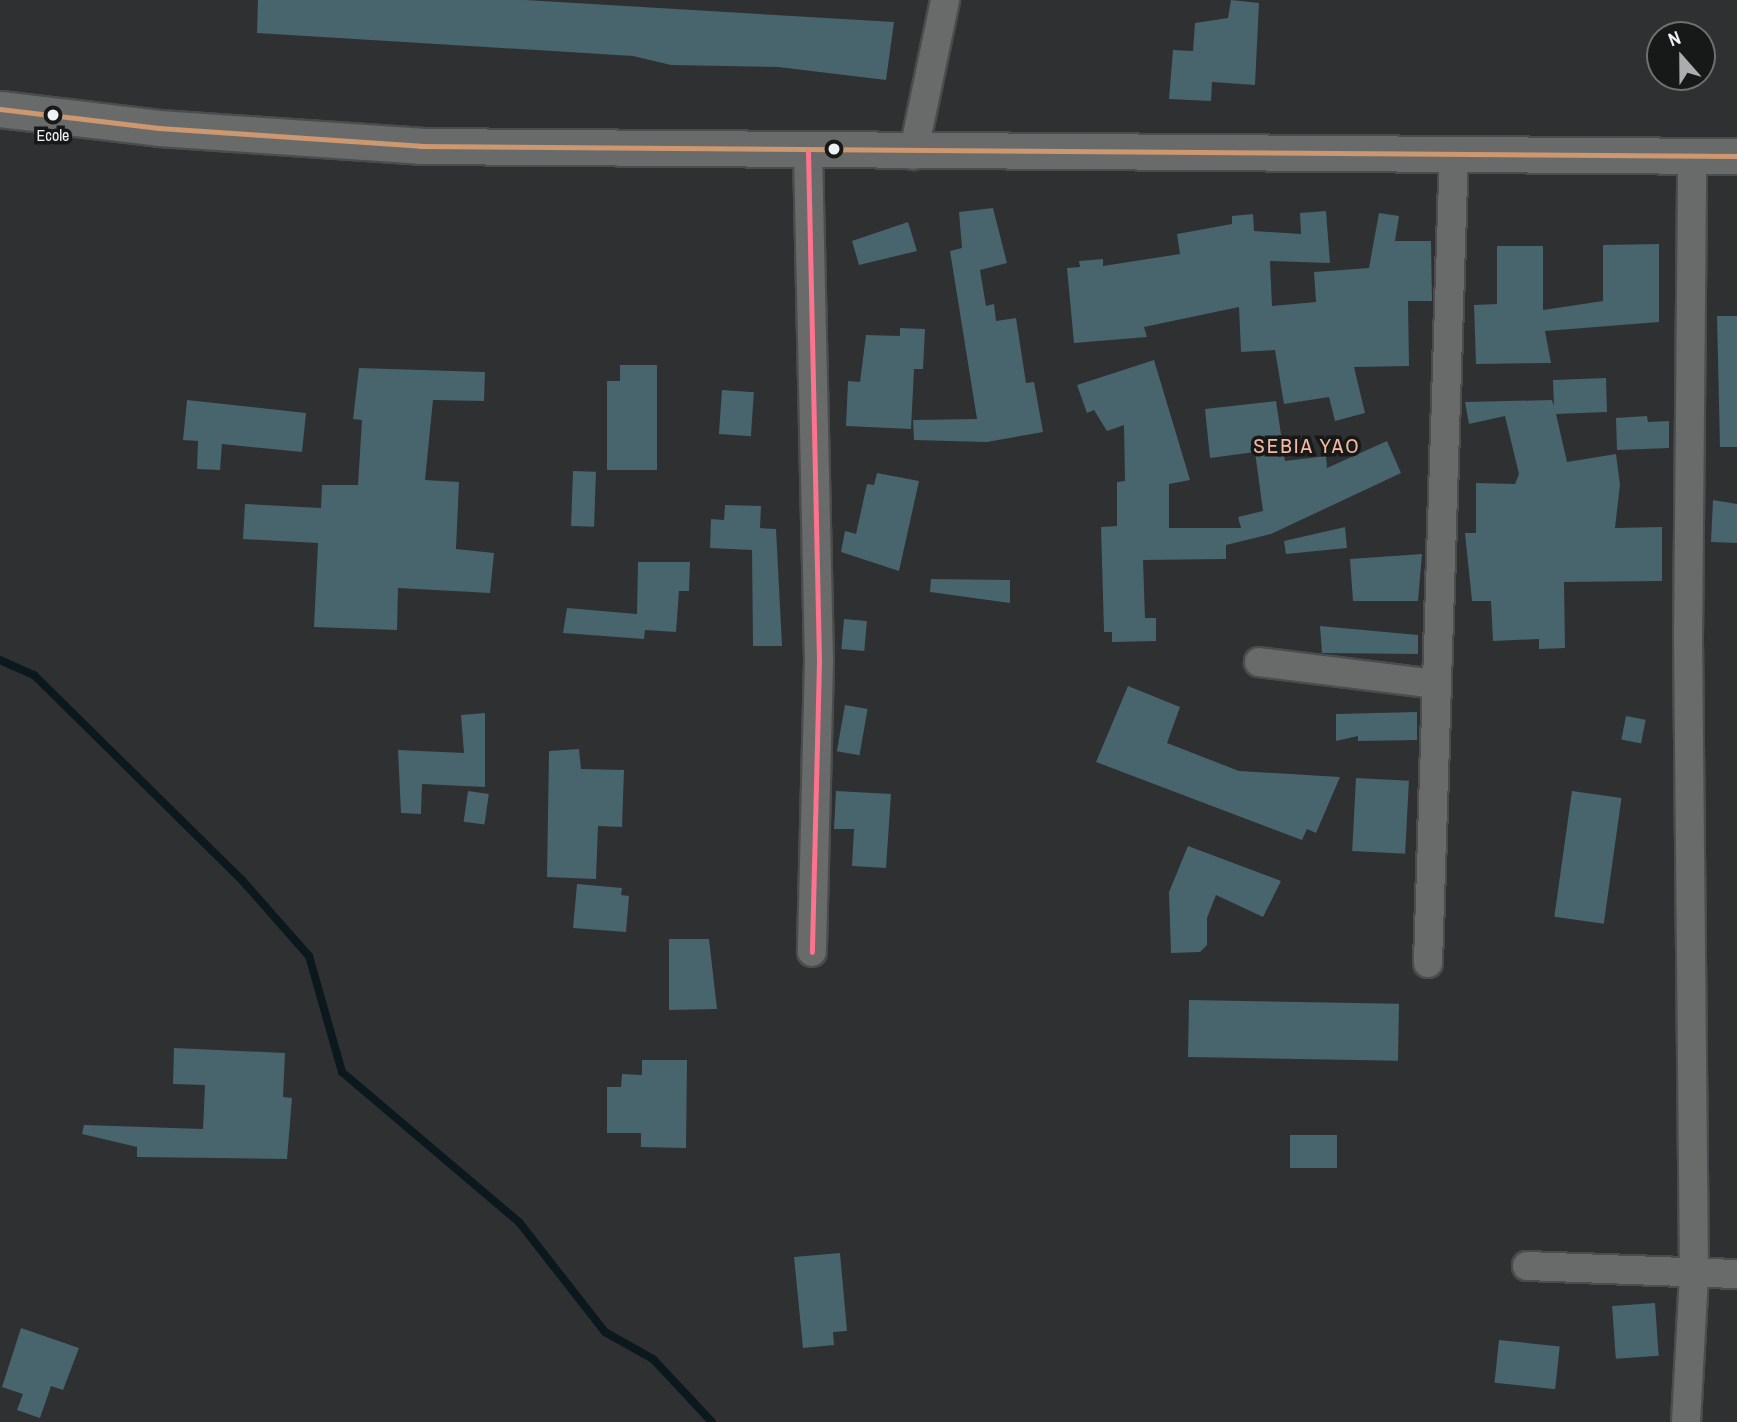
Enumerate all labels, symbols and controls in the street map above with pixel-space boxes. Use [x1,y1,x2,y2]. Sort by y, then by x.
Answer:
north arrow [1646,21,1716,91]
text: N [1664,24,1684,52]
marker: Ecole [46,108,60,122]
place label: Ecole [37,125,69,145]
unlabelled marker [827,142,841,156]
district label: SEBIA YAO [1254,433,1360,459]

